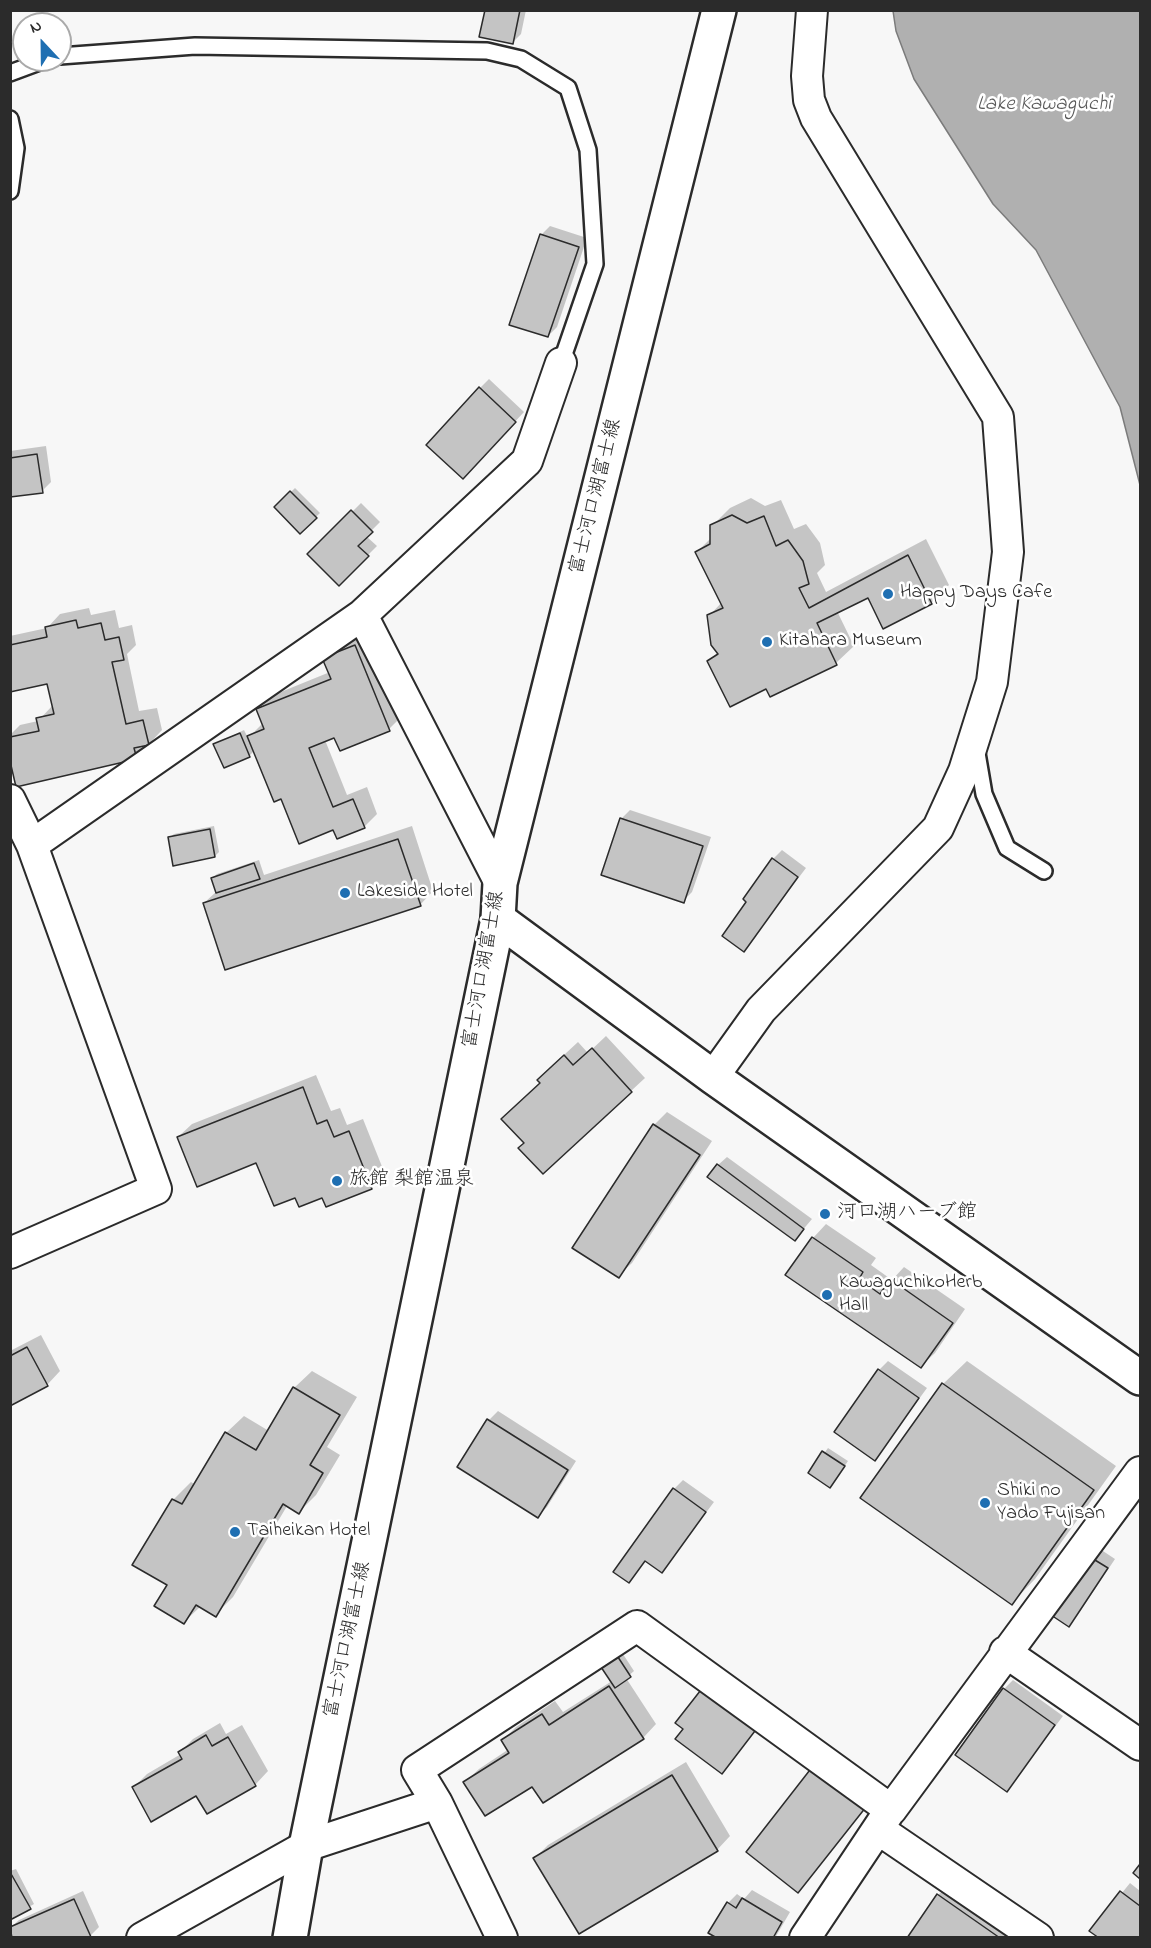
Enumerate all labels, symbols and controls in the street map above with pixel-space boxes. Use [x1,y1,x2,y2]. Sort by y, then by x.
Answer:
north arrow [12,12,72,72]
text: N [26,14,46,40]
water label: Lake Kawaguchi [977,93,1111,119]
street label: 富士河口湖富士線 [566,416,628,578]
place label: Happy Days Cafe [900,582,1052,606]
marker: Happy Days Cafe [881,587,895,601]
place label: Kitahara Museum [779,630,922,654]
marker: Kitahara Museum [760,635,774,649]
place label: Lakeside Hotel [357,881,473,905]
marker: Lakeside Hotel [338,886,352,900]
street label: 富士河口湖富士線 [459,889,511,1051]
place label: 旅館 梨館温泉 [349,1169,474,1193]
marker: 旅館 梨館温泉 [330,1174,344,1188]
place label: 河口湖ハーブ館 [837,1202,977,1226]
marker: 河口湖ハーブ館 [818,1207,832,1221]
place label: KawaguchikoHerb Hall [839,1272,982,1319]
marker: KawaguchikoHerb Hall [820,1288,834,1302]
place label: Shiki no Yado Fujisan [997,1480,1105,1527]
marker: Shiki no Yado Fujisan [978,1496,992,1510]
place label: Taiheikan Hotel [247,1520,370,1544]
marker: Taiheikan Hotel [228,1525,242,1539]
street label: 富士河口湖富士線 [321,1559,377,1721]

